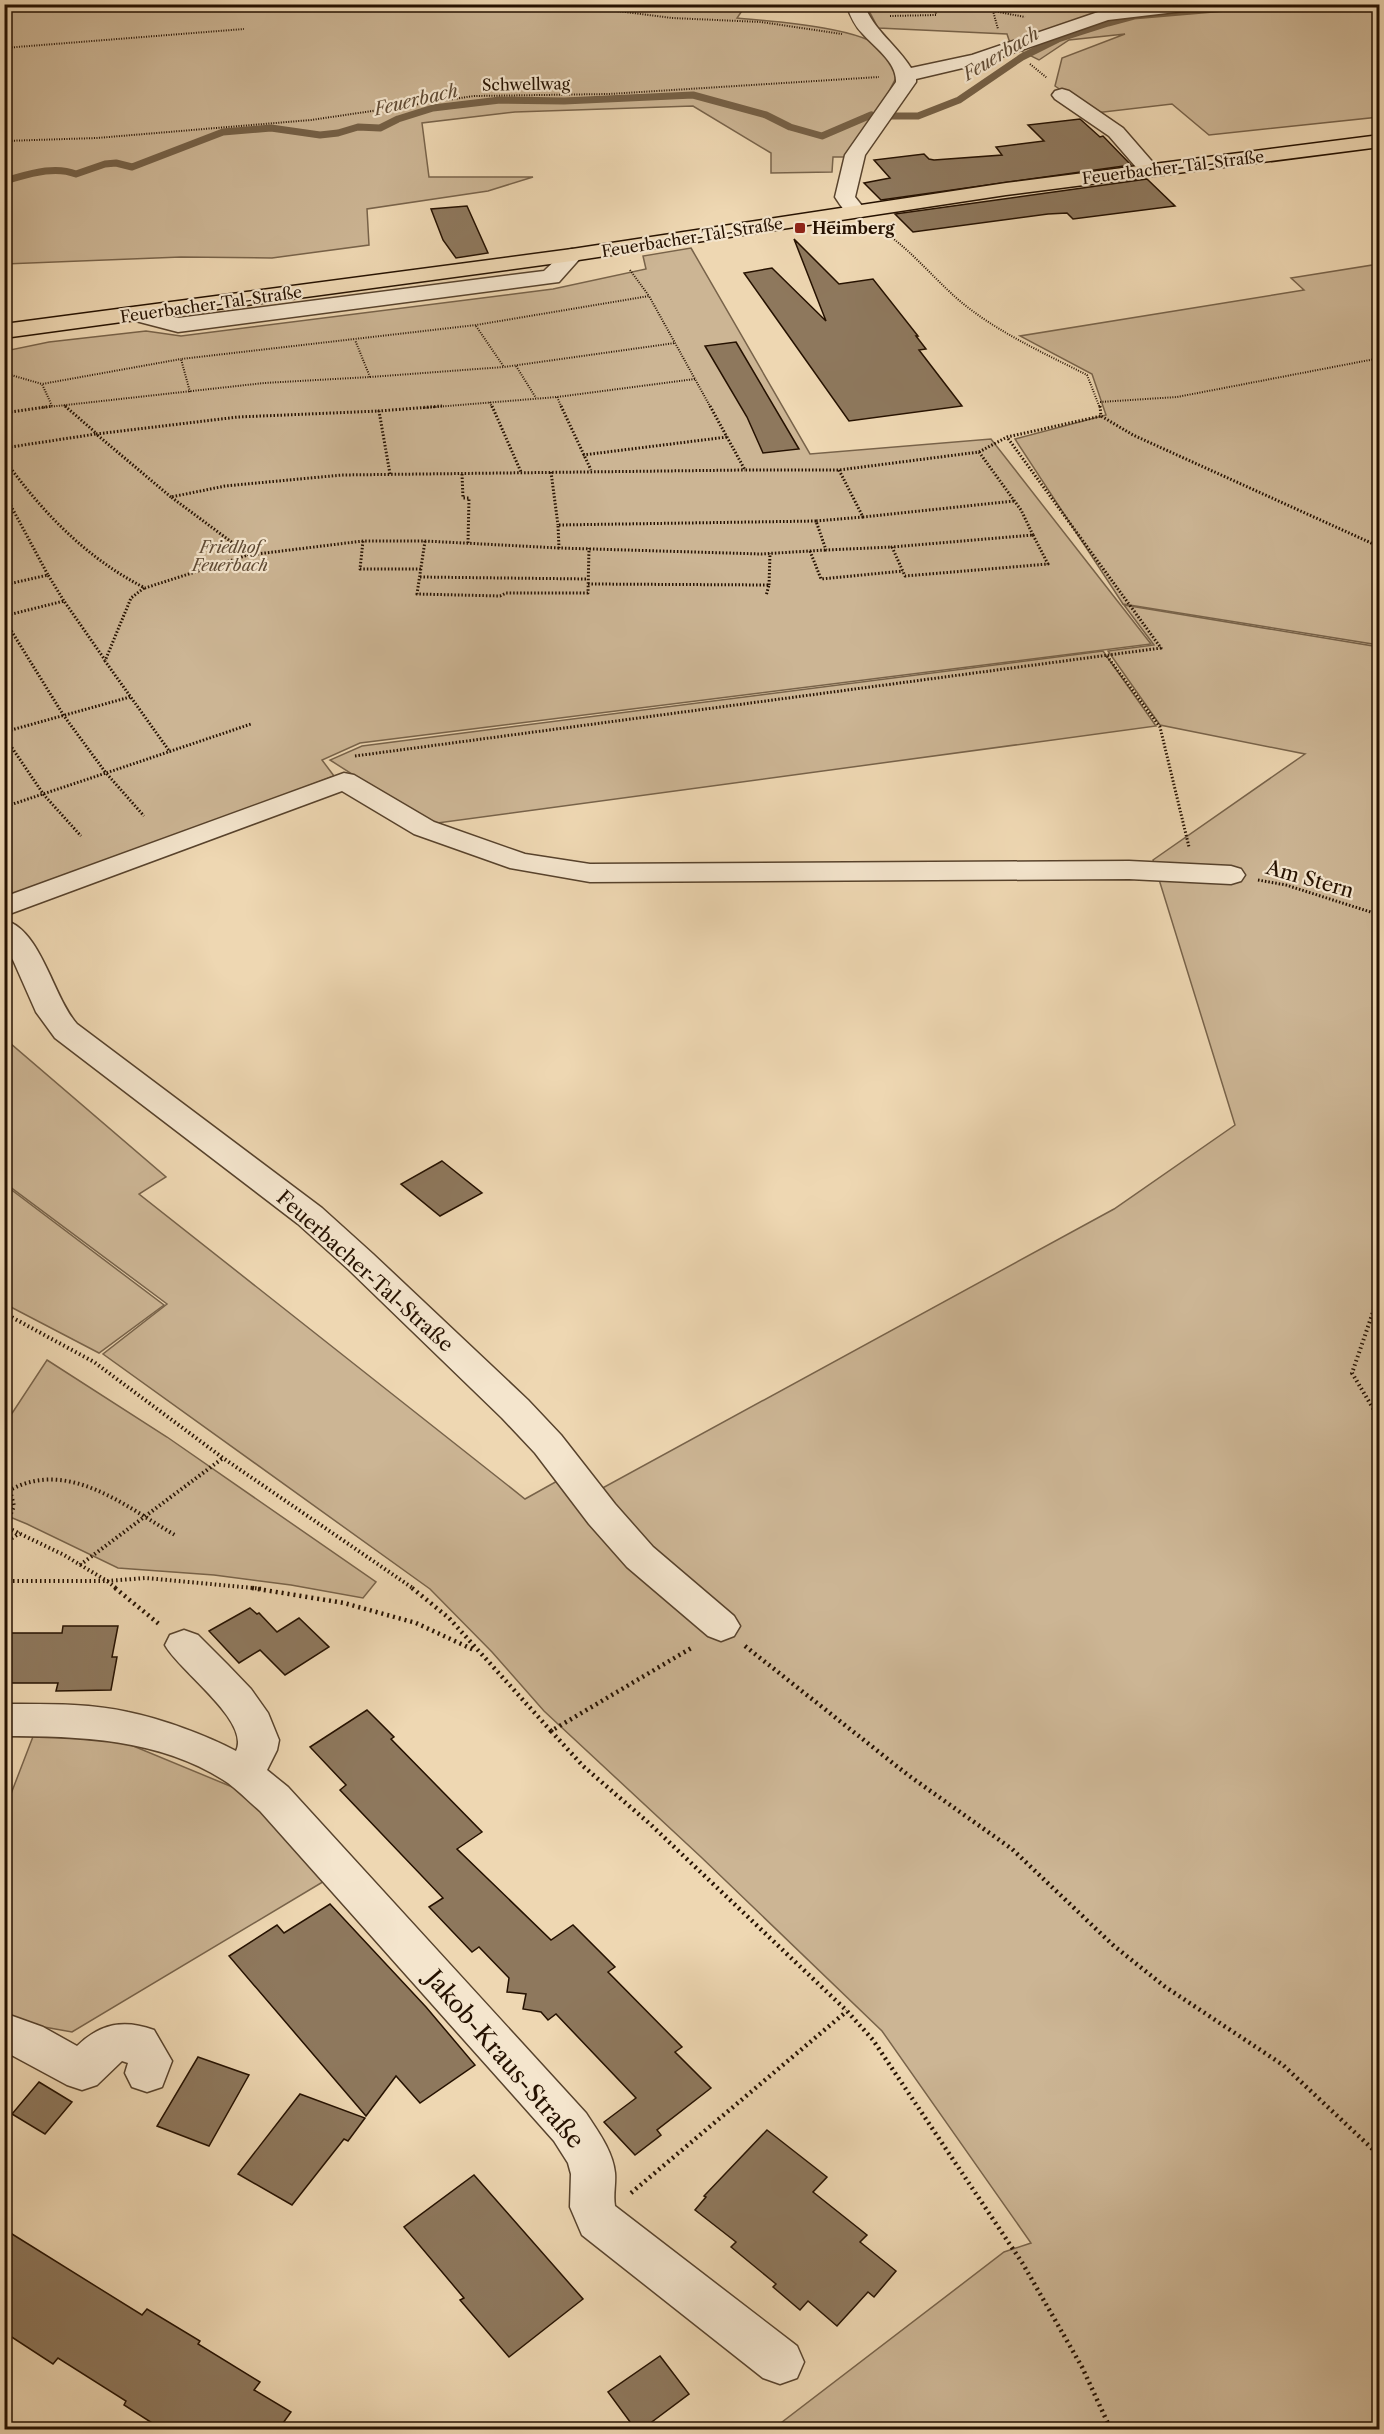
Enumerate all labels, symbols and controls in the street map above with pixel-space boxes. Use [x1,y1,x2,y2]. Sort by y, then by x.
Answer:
water label: Feuerbach [957,23,1043,86]
street label: Schwellwag [482,73,571,95]
water label: Feuerbach [370,80,460,121]
street label: Feuerbacher-Tal-Straße [1081,146,1265,188]
street label: Feuerbacher-Tal-Straße [600,213,784,261]
place label: Heimberg [812,218,895,238]
marker: Heimberg [793,221,807,235]
street label: Feuerbacher-Tal-Straße [119,281,303,327]
park label: Friedhof Feuerbach [190,537,268,575]
street label: Am Stern [1262,855,1357,903]
street label: Feuerbacher-Tal-Straße [272,1185,458,1357]
street label: Jakob-Kraus-Straße [417,1961,590,2154]

